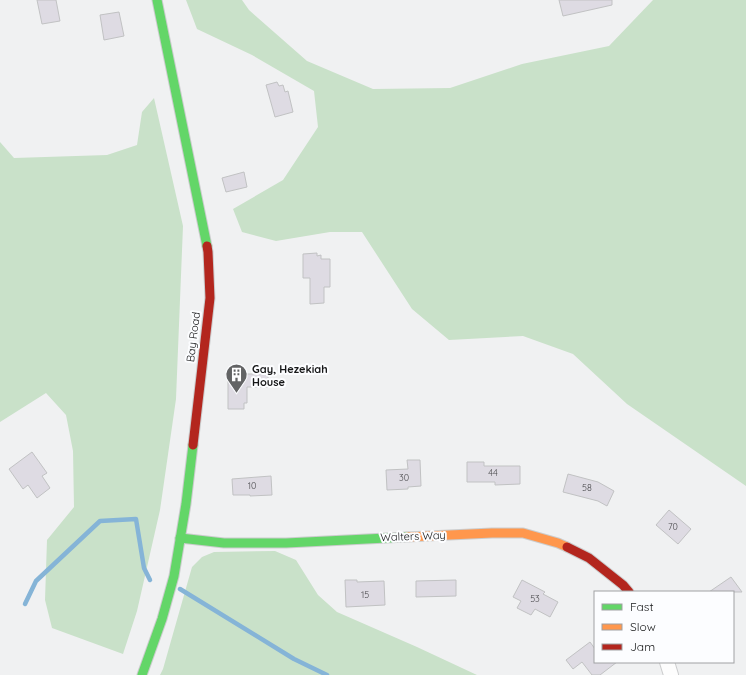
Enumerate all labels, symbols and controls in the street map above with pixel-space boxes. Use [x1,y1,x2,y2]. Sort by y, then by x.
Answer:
street label: Bay Road [183,311,203,363]
building icon: Gay, Hezekiah House [224,362,250,395]
place label: Gay, Hezekiah House [252,362,328,389]
house number: 44 [488,467,498,478]
house number: 30 [399,472,409,483]
house number: 10 [248,480,256,491]
house number: 58 [582,482,592,493]
house number: 70 [668,521,678,532]
street label: Walters Way [380,528,446,544]
house number: 15 [361,589,369,600]
legend [594,591,734,663]
house number: 53 [530,593,540,604]
text: Fast [630,599,654,614]
text: Slow [630,619,656,634]
text: Jam [630,639,655,654]

